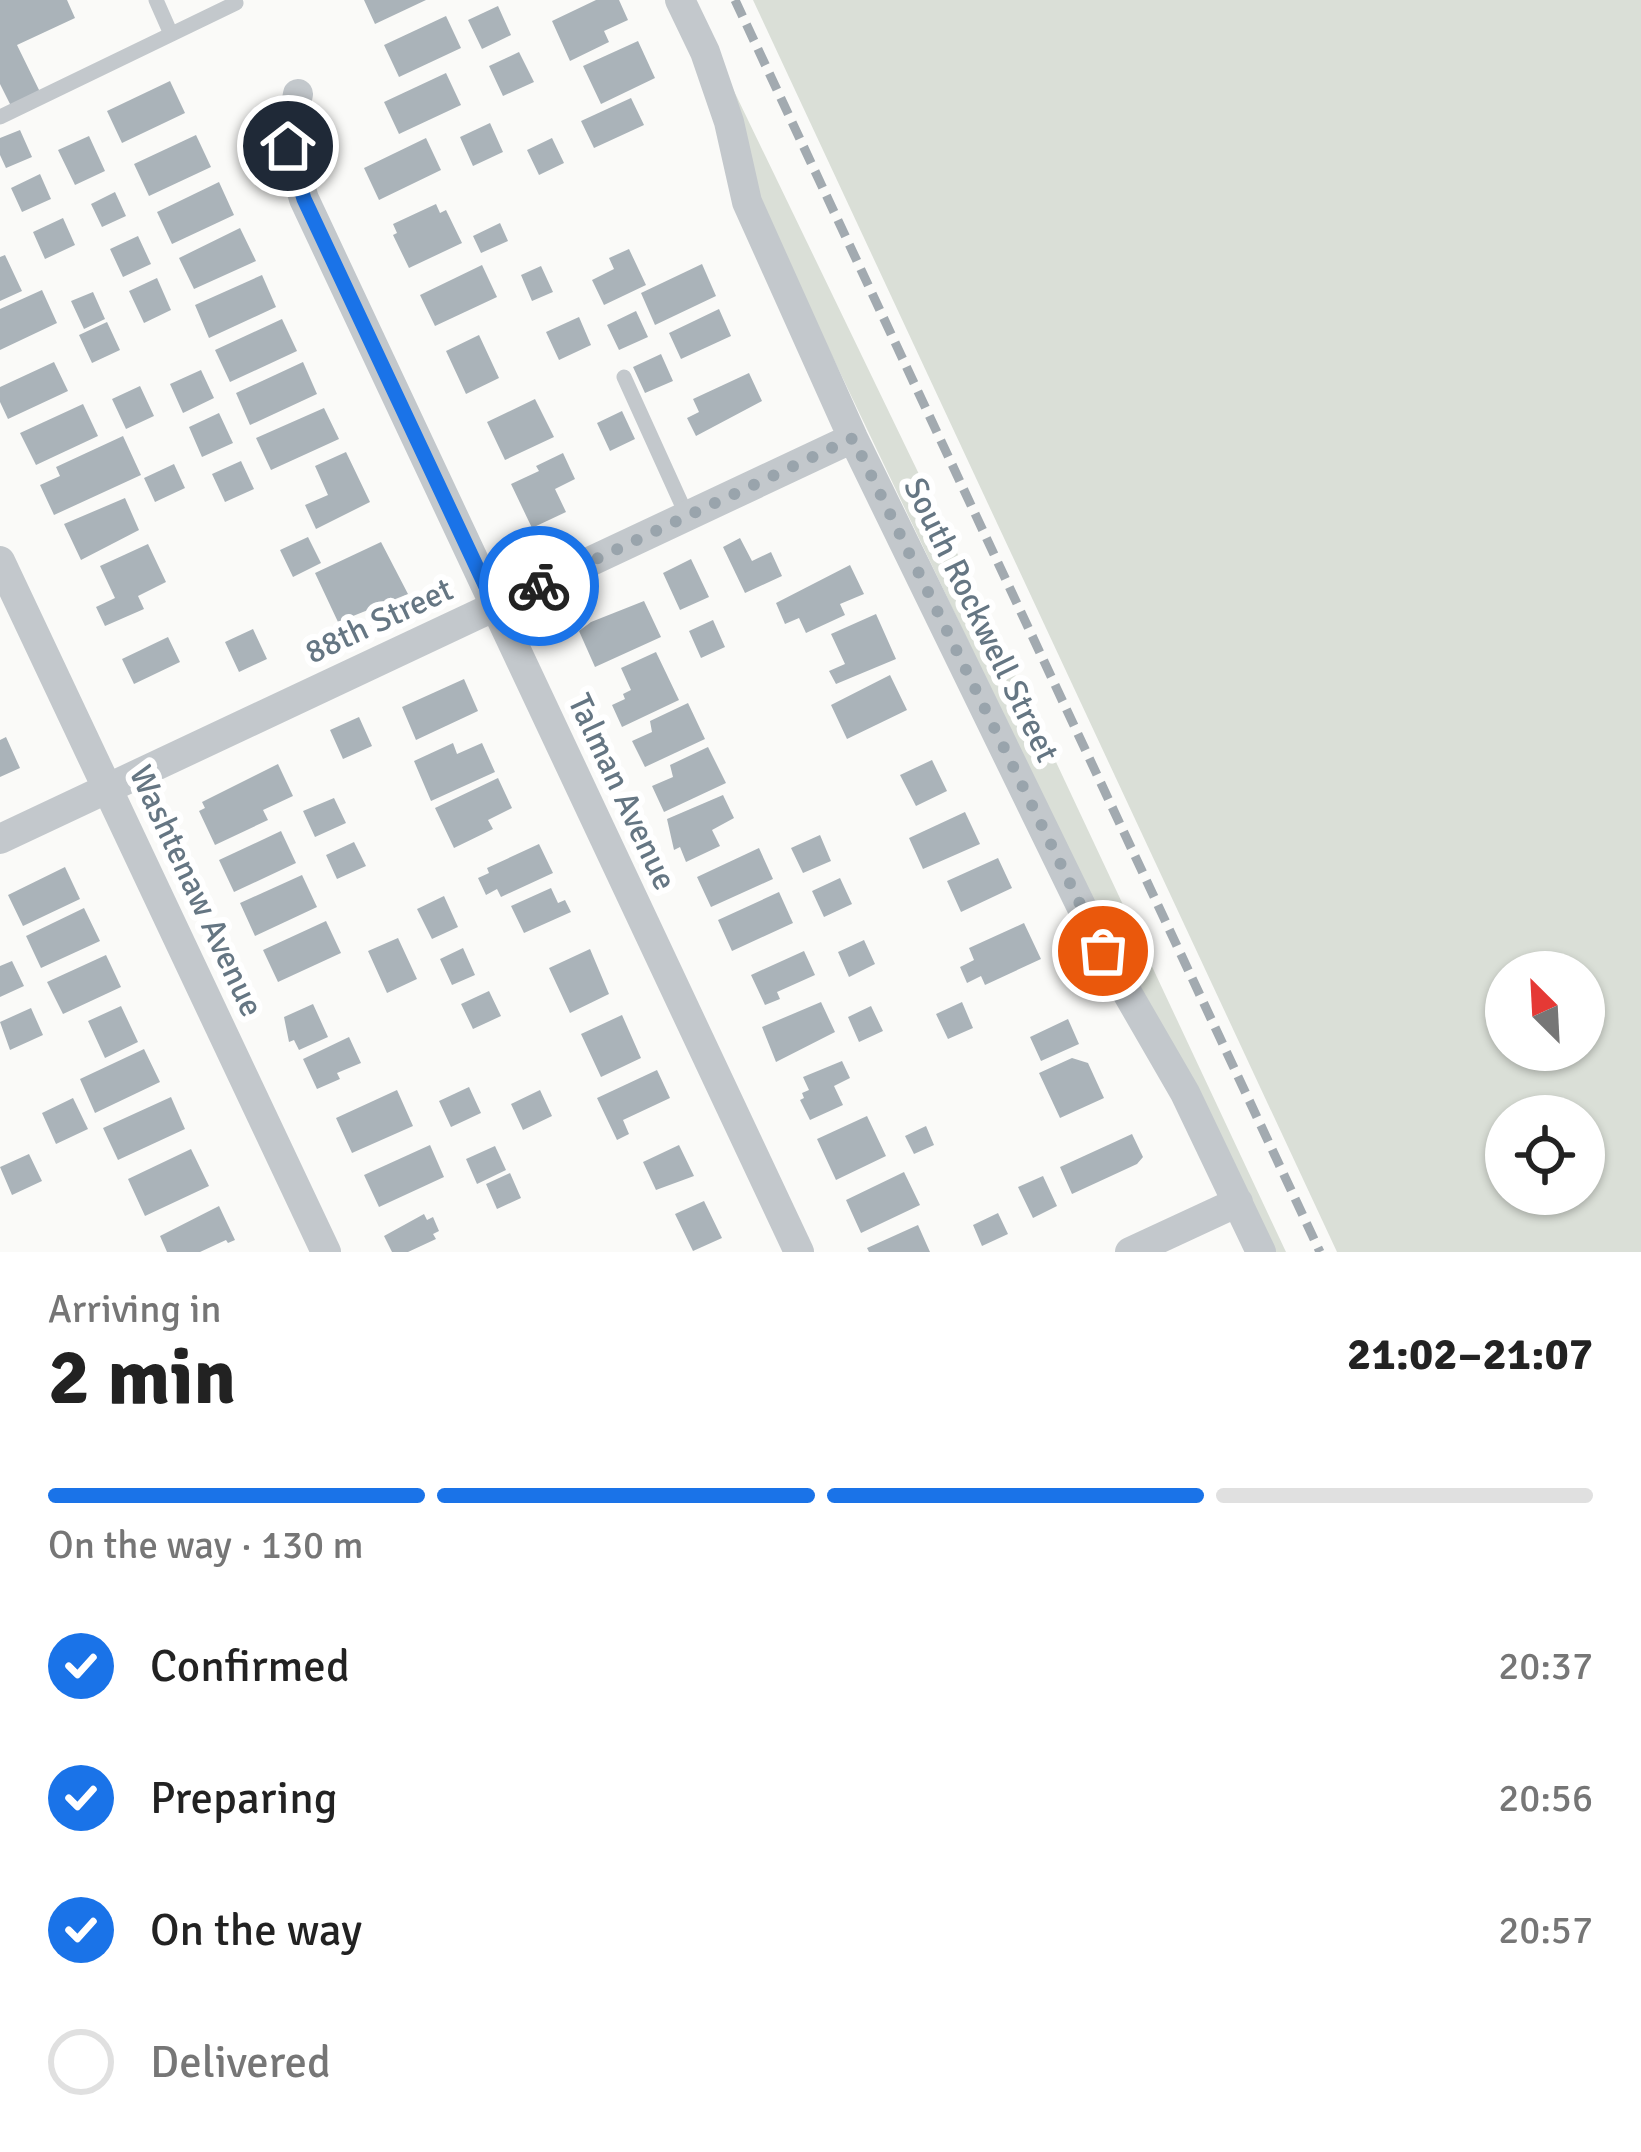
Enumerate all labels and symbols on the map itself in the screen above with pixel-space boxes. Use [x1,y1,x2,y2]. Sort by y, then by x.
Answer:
pin [237,95,339,197]
street label: South Rockwell Street [894,471,1068,769]
courier [479,526,599,646]
street label: 88th Street [299,569,459,673]
street label: Talman Avenue [559,687,685,897]
street label: Washtenaw Avenue [120,759,272,1023]
pin [1052,900,1154,1002]
north arrow [1485,951,1605,1071]

